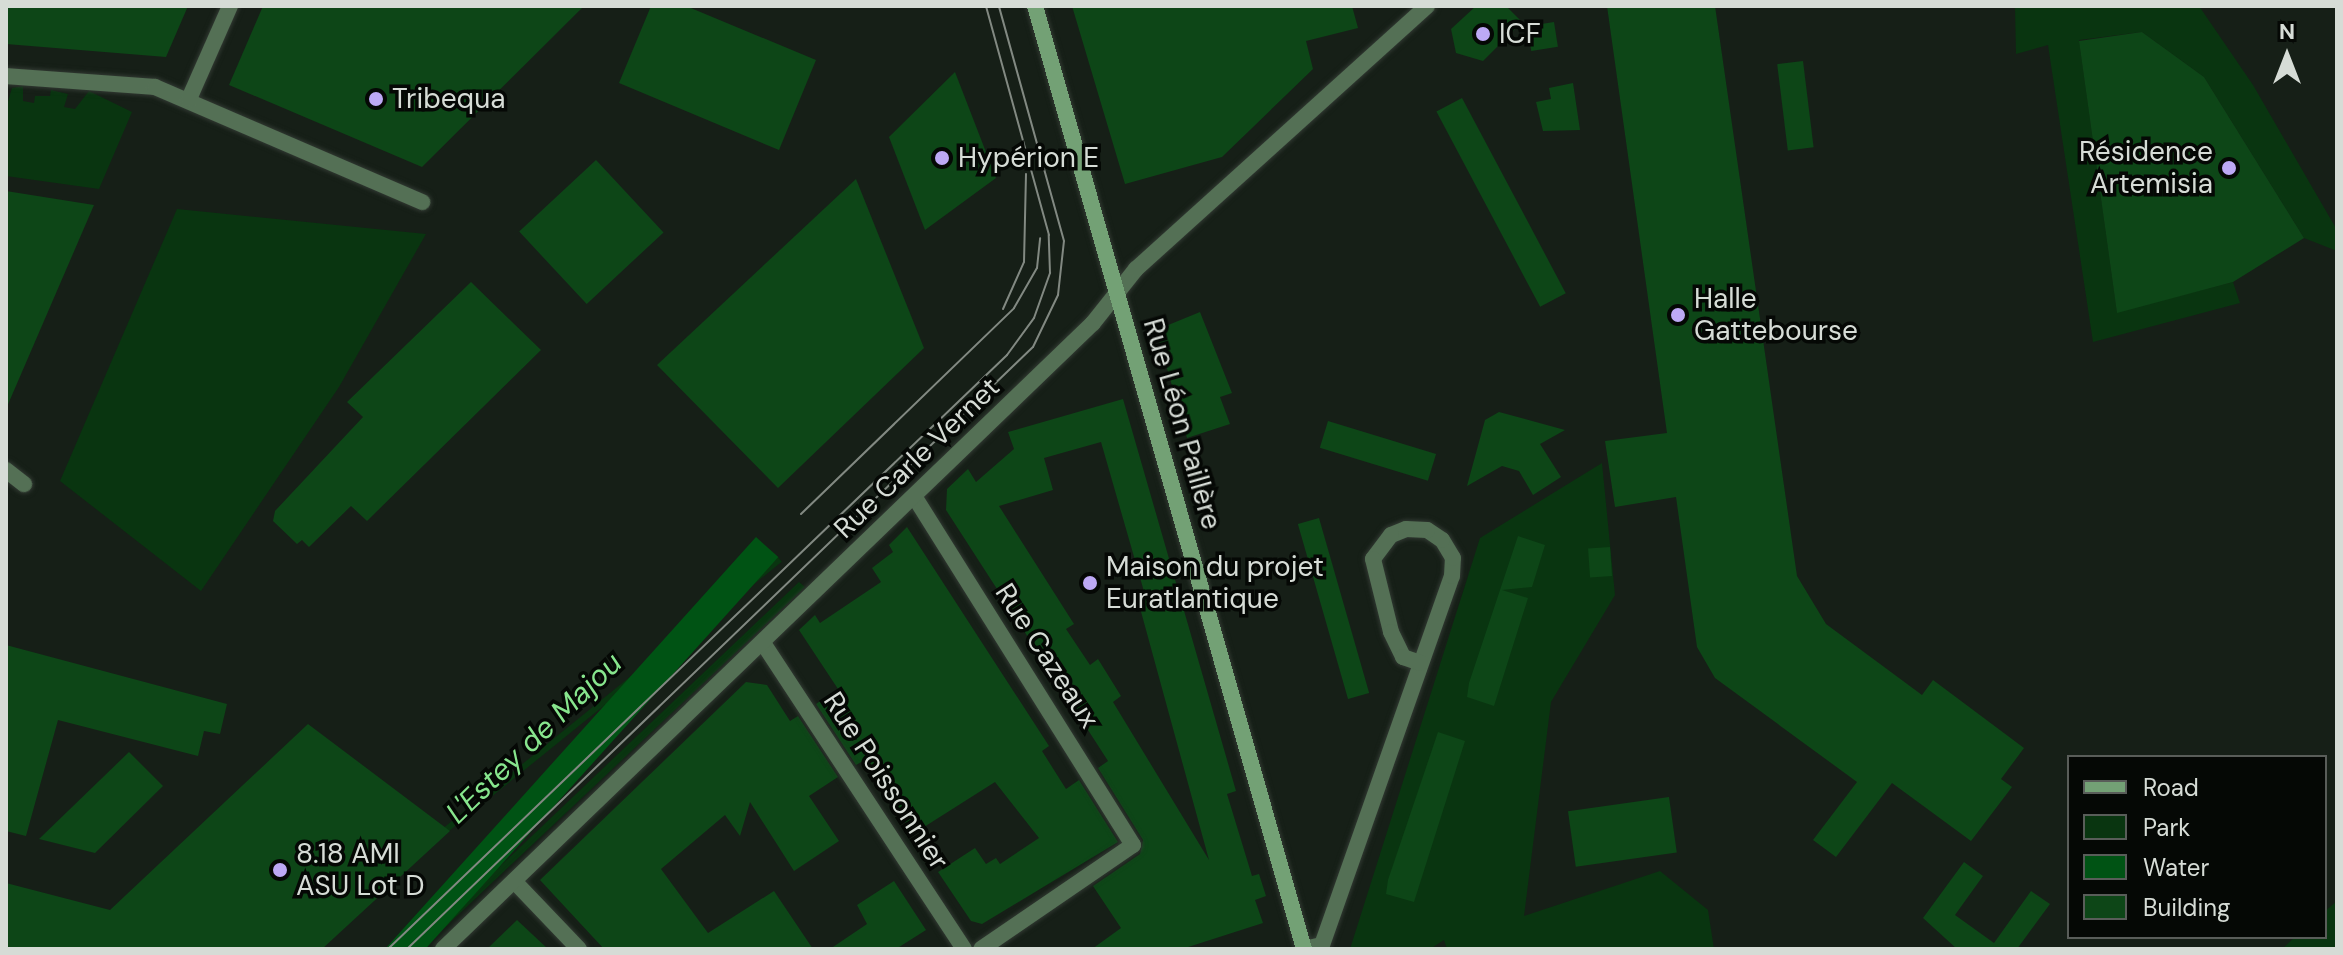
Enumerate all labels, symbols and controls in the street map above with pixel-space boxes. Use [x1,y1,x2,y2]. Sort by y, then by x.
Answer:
north arrow [2247,16,2327,96]
place label: ICF [1499,17,1541,51]
text: N [2279,17,2295,46]
marker: ICF [1474,25,1492,43]
place label: Tribequa [392,82,505,116]
marker: Tribequa [367,90,385,108]
place label: Résidence Artemisia [2079,135,2213,201]
place label: Hypérion E [958,141,1099,175]
marker: Hypérion E [933,149,951,167]
marker: Résidence Artemisia [2220,159,2238,177]
place label: Halle Gattebourse [1694,282,1858,348]
marker: Halle Gattebourse [1669,306,1687,324]
street label: Rue Léon Paillère [1136,315,1228,533]
street label: Rue Carle Vernet [827,371,1007,545]
place label: Maison du projet Euratlantique [1106,550,1324,616]
marker: Maison du projet Euratlantique [1081,574,1099,592]
street label: Rue Cazeaux [988,578,1106,734]
water label: L'Estey de Majou [439,645,629,831]
street label: Rue Poissonnier [816,686,956,876]
legend [2067,755,2327,939]
text: Road [2143,772,2199,803]
text: Park [2143,812,2190,843]
place label: 8.18 AMI ASU Lot D [296,837,425,903]
text: Water [2143,852,2209,883]
marker: 8.18 AMI ASU Lot D [271,861,289,879]
text: Building [2143,892,2230,923]

